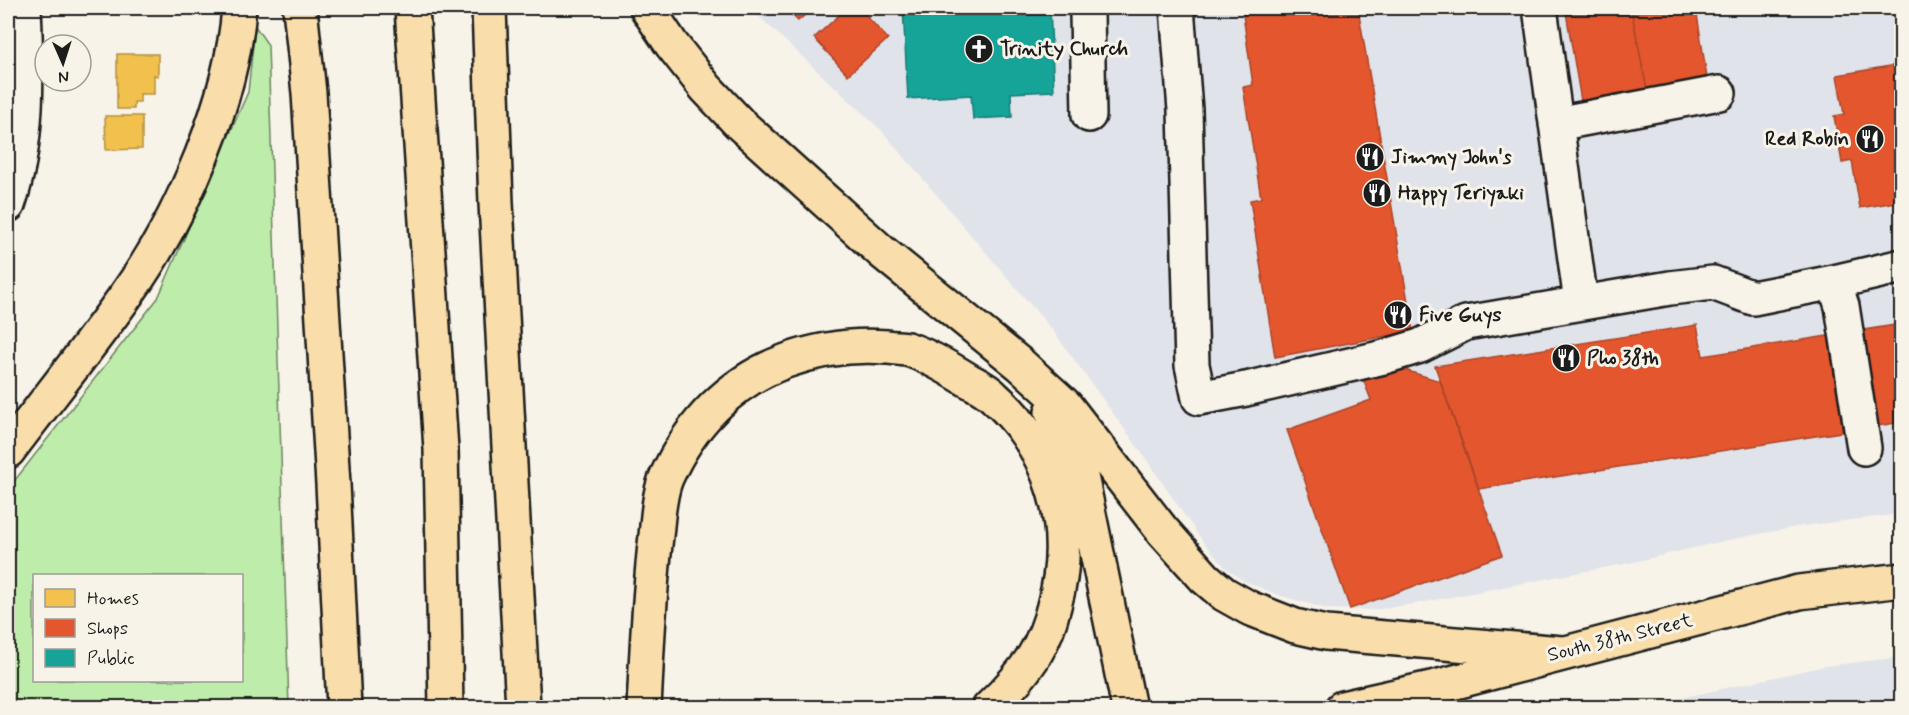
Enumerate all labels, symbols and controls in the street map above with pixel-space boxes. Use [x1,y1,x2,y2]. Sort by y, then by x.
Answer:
north arrow [33,33,93,93]
church icon: Trinity Church [963,33,995,65]
place label: Trinity Church [1000,36,1128,63]
text: N [58,66,70,87]
restaurant icon: Red Robin [1854,123,1886,155]
place label: Red Robin [1765,126,1849,153]
restaurant icon: Jimmy John's [1354,141,1386,173]
place label: Jimmy John's [1391,144,1512,171]
restaurant icon: Happy Teriyaki [1361,177,1393,209]
place label: Happy Teriyaki [1398,180,1524,207]
restaurant icon: Five Guys [1382,299,1414,331]
place label: Five Guys [1419,302,1501,329]
restaurant icon: Pho 38th [1550,342,1582,374]
place label: Pho 38th [1587,345,1659,372]
legend [33,574,243,682]
text: Homes [87,587,139,611]
street label: South 38th Street [1545,607,1695,669]
text: Shops [87,617,128,641]
text: Public [87,647,135,671]

